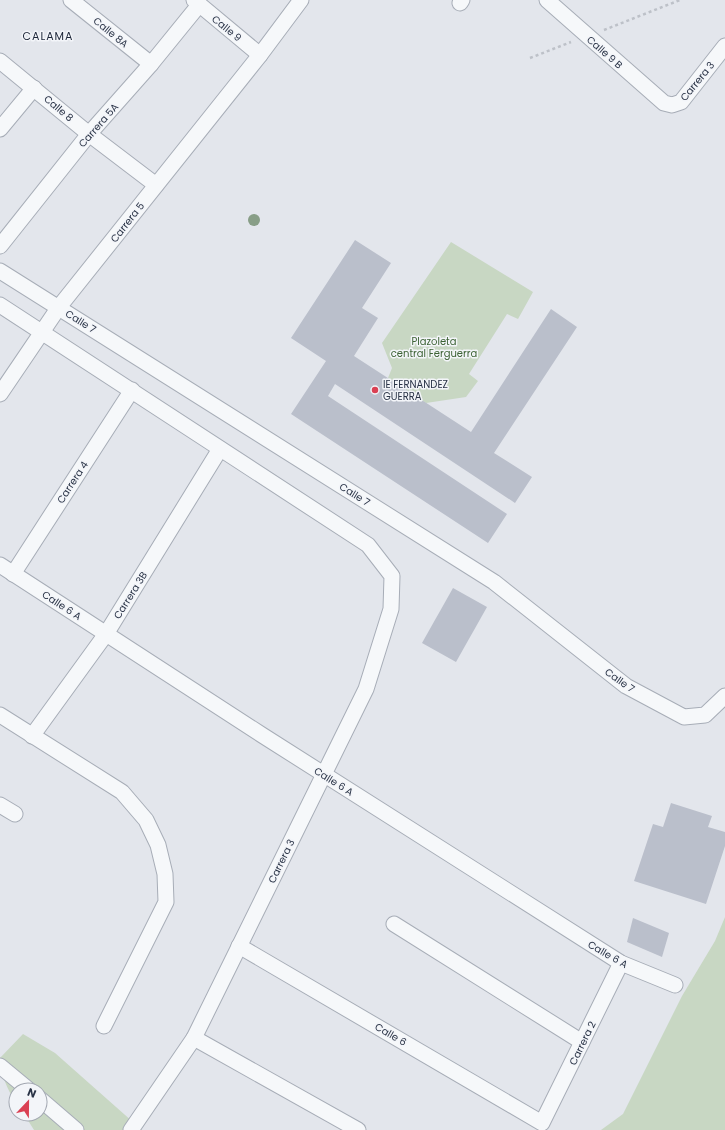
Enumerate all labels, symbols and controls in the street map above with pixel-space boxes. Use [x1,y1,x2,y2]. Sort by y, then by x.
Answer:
street label: Calle 9 [209,12,245,45]
street label: Calle 8A [90,14,132,51]
district label: CALAMA [23,28,73,44]
street label: Calle 9 B [583,32,626,72]
street label: Carrera 3 [677,58,718,104]
street label: Calle 8 [41,92,77,125]
street label: Carrera 5A [75,100,122,151]
street label: Carrera 5 [107,199,148,246]
street label: Calle 7 [62,306,99,337]
park label: Plazoleta central Ferguerra [391,334,477,361]
place label: IE FERNANDEZ GUERRA [383,377,448,404]
marker: IE FERNANDEZ GUERRA [370,385,380,395]
street label: Carrera 4 [53,458,92,506]
street label: Calle 7 [336,479,373,510]
street label: Carrera 3B [110,569,151,622]
street label: Calle 6 A [39,587,84,624]
street label: Calle 7 [602,665,638,697]
street label: Calle 6 A [311,763,357,800]
street label: Carrera 3 [264,837,299,886]
street label: Calle 6 A [585,937,631,972]
street label: Calle 6 [372,1019,409,1050]
street label: Carrera 2 [565,1019,600,1068]
north arrow [8,1082,48,1122]
text: N [25,1084,39,1102]

